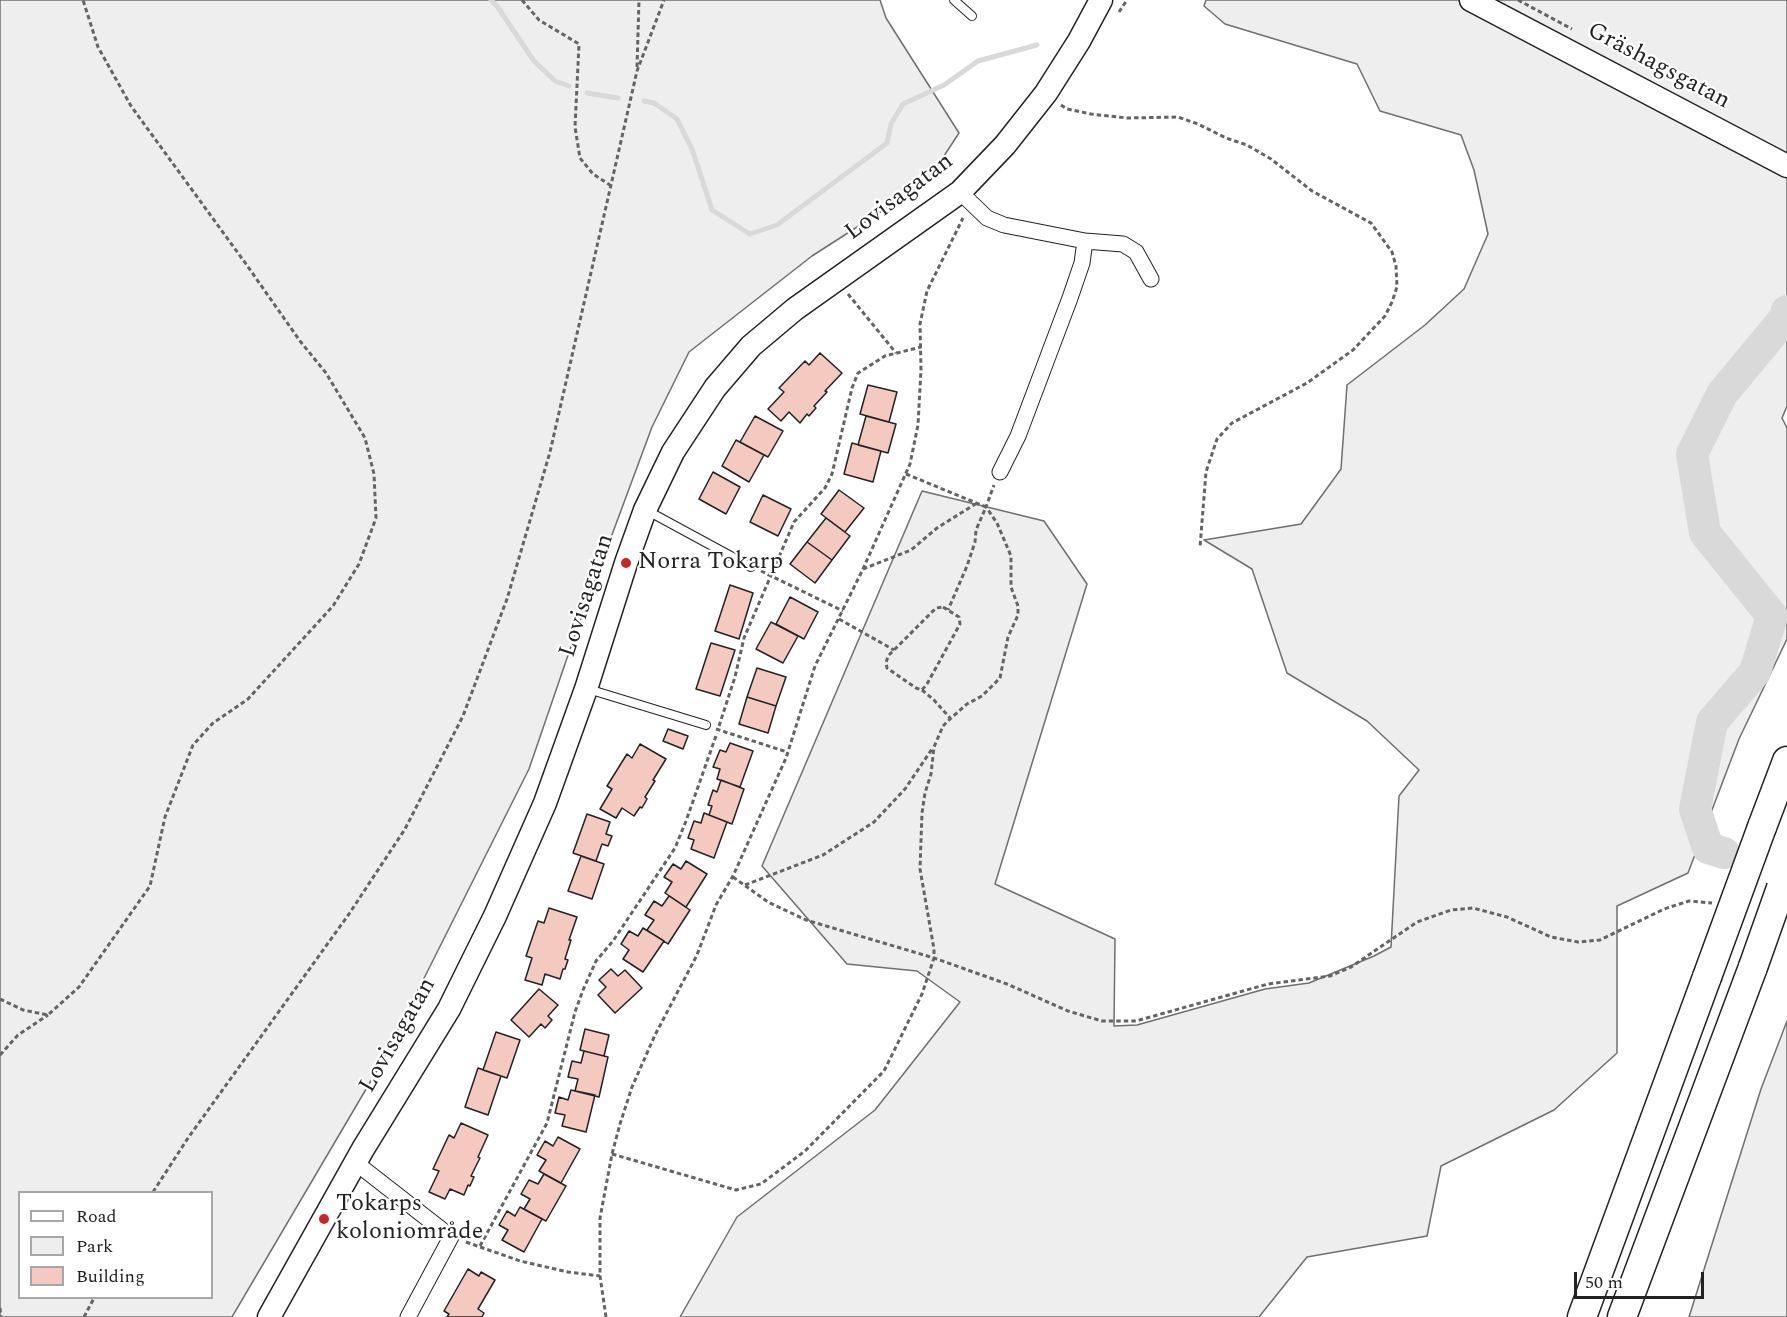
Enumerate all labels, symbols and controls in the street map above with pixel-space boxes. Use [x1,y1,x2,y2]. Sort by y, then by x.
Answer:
street label: Gräshagsgatan [1582,17,1734,117]
street label: Lovisagatan [840,148,960,248]
street label: Lovisagatan [555,531,621,661]
place label: Norra Tokarp [638,549,783,577]
marker: Norra Tokarp [619,556,633,570]
street label: Lovisagatan [355,973,443,1099]
legend [18,1191,213,1299]
place label: Tokarps koloniområde [336,1191,483,1247]
text: Road [76,1203,117,1230]
marker: Tokarps koloniområde [317,1212,331,1226]
text: Park [76,1233,113,1260]
scale bar [1577,1260,1708,1298]
text: Building [76,1263,145,1290]
text: 50 m [1585,1269,1623,1296]

